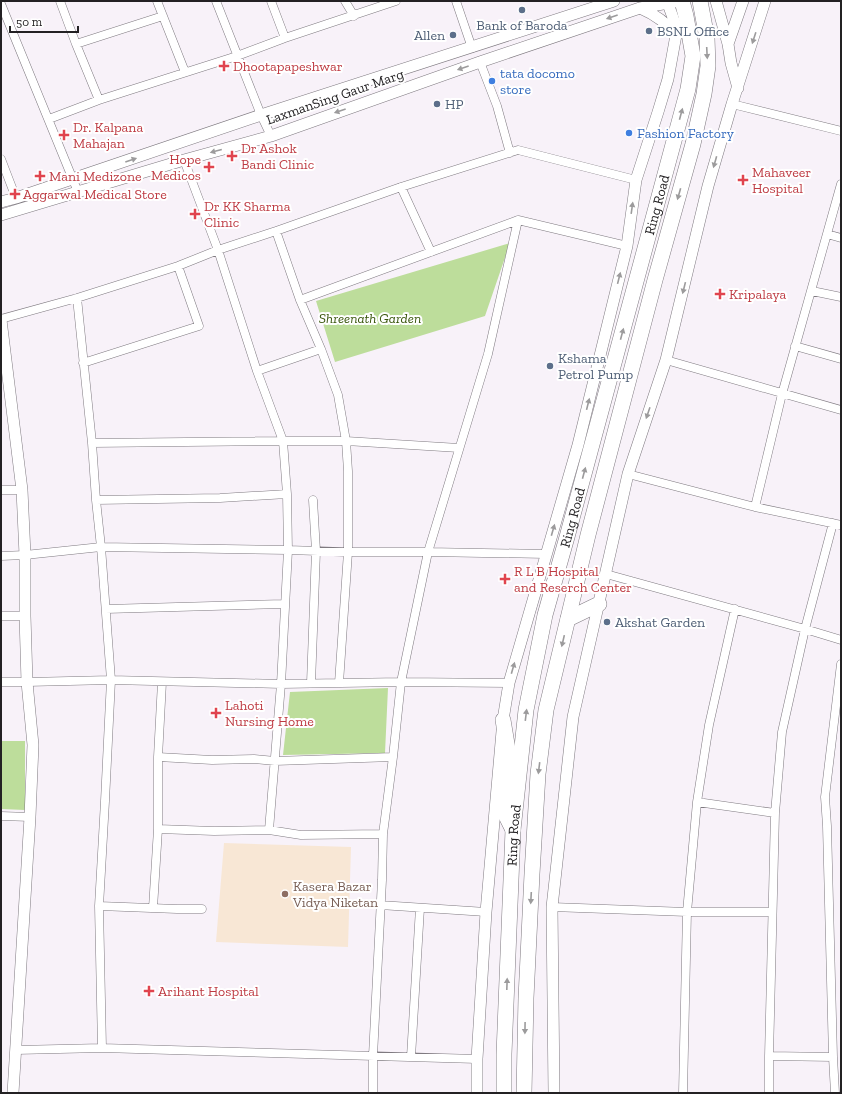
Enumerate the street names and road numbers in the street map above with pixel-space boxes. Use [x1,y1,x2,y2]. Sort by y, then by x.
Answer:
street label: LaxmanSing Gaur Marg [264,65,406,129]
street label: Ring Road [641,172,673,237]
street label: Ring Road [556,485,589,550]
street label: Ring Road [503,803,524,866]

